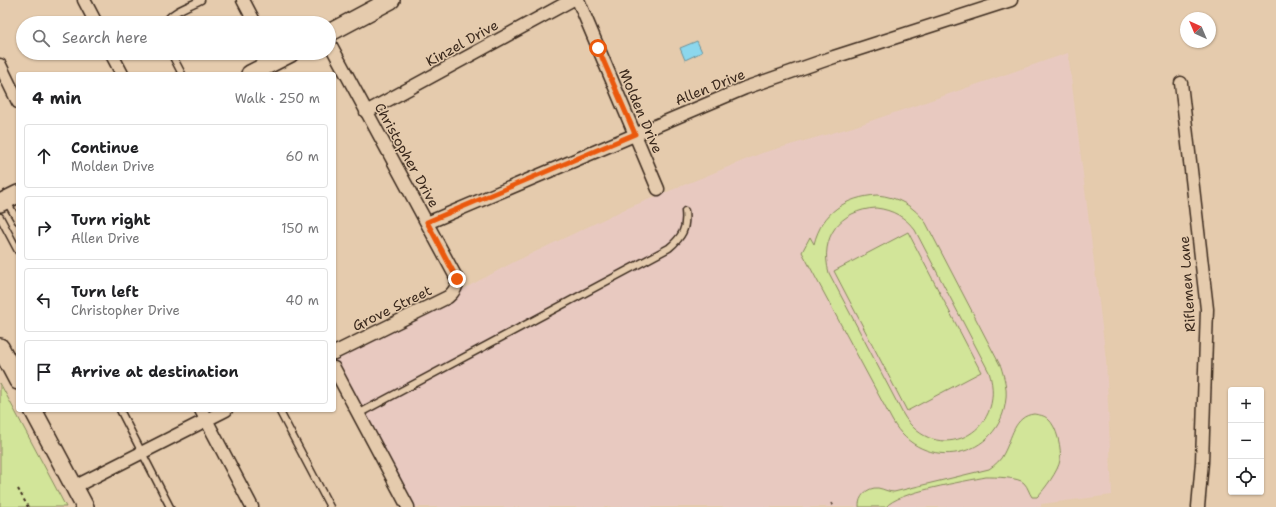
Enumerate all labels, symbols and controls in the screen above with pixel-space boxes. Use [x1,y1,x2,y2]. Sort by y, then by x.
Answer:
north arrow [1180,12,1216,48]
search box [16,16,336,60]
street label: Kinzel Drive [423,16,501,70]
icon: search [30,27,52,49]
text: Search here [62,28,148,48]
route start [589,39,607,57]
street label: Allen Drive [672,65,748,109]
street label: Molden Drive [615,66,667,156]
text: 4 min [32,87,82,109]
text: Walk · 250 m [235,90,320,107]
street label: Christopher Drive [371,99,443,211]
text: Continue [71,138,139,158]
icon: ahead [33,145,55,167]
text: 60 m [286,148,319,165]
text: Molden Drive [71,158,155,175]
text: Turn right [71,210,151,230]
icon: right [33,217,55,239]
text: 150 m [281,220,319,237]
text: Allen Drive [71,230,140,247]
street label: Riflemen Lane [1175,235,1199,333]
route end [448,270,466,288]
street label: Grove Street [349,281,435,335]
text: Turn left [71,282,139,302]
icon: left [33,289,55,311]
text: 40 m [285,292,319,309]
text: Christopher Drive [71,302,180,319]
icon: arrive [33,361,55,383]
text: Arrive at destination [71,362,239,382]
map controls [1228,387,1264,495]
button: + [1228,387,1264,423]
button: − [1228,423,1264,459]
button: locate [1228,459,1264,495]

